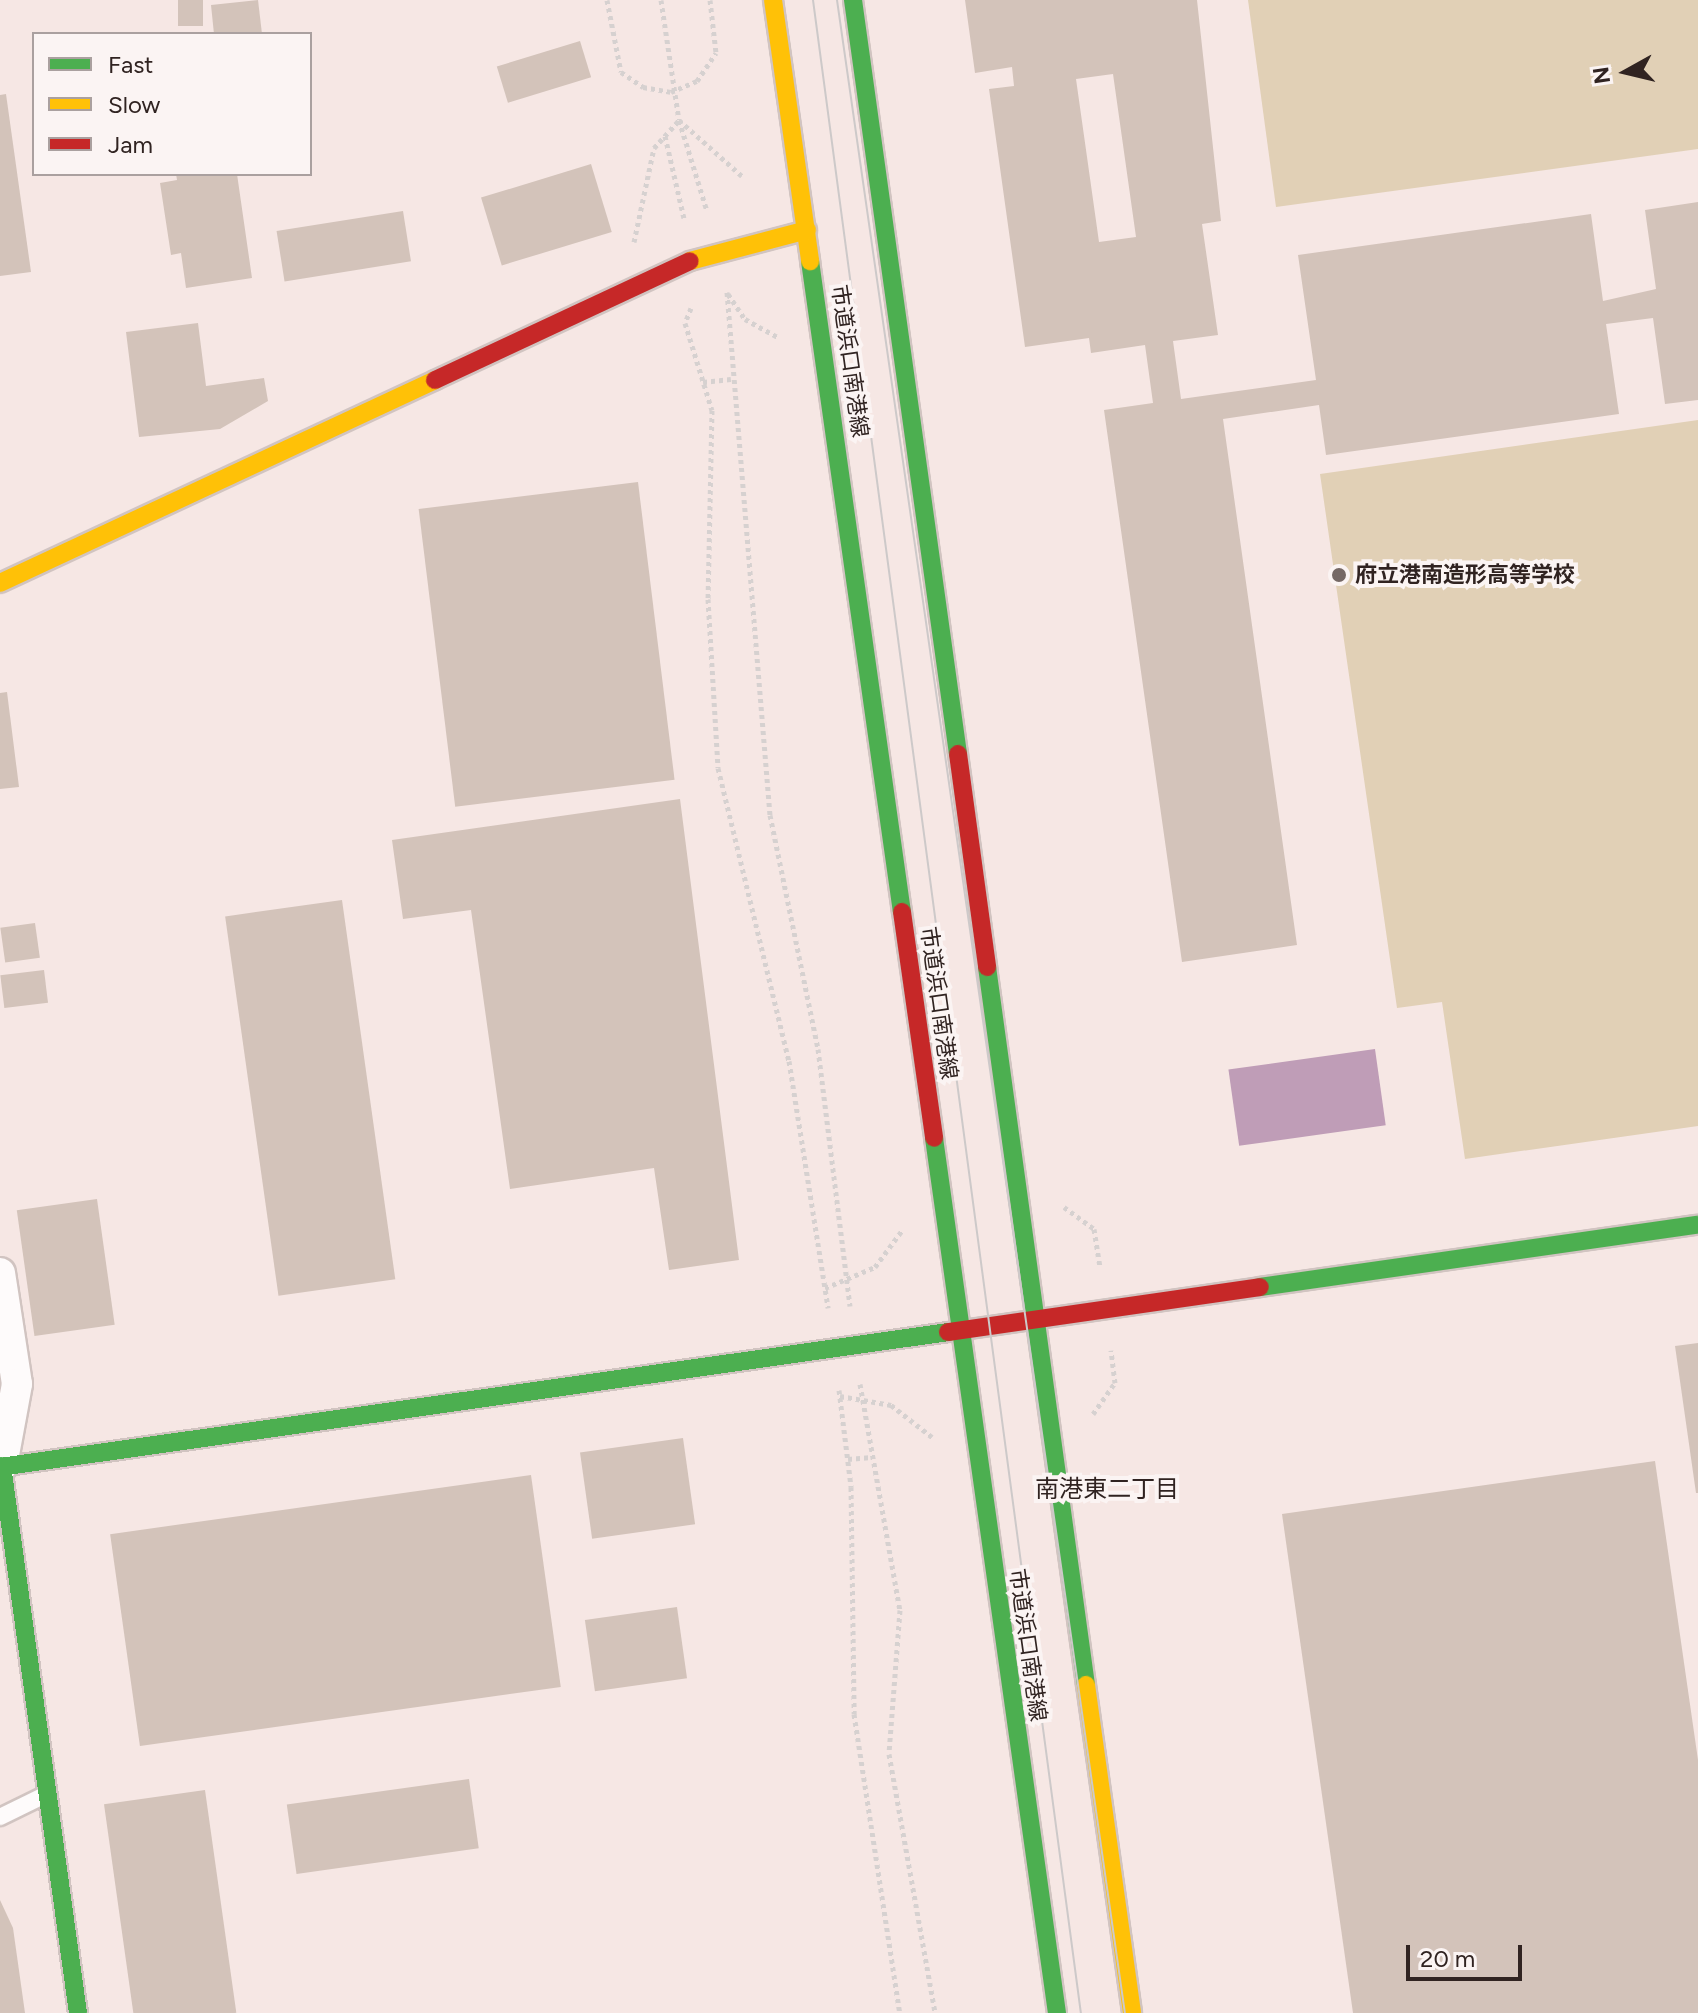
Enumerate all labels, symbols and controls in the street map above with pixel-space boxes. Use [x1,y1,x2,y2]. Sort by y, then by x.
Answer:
legend [32,32,312,176]
north arrow [1586,32,1666,112]
text: Fast [108,50,153,79]
text: N [1587,65,1616,86]
text: Slow [108,90,160,119]
text: Jam [108,130,153,159]
street label: 市道浜口南港線 [826,283,874,439]
place label: 府立港南造形高等学校 [1355,562,1575,588]
marker: 府立港南造形高等学校 [1330,566,1348,584]
street label: 市道浜口南港線 [915,925,963,1081]
district label: 南港東二丁目 [1035,1475,1179,1503]
street label: 市道浜口南港線 [1004,1567,1052,1723]
scale bar [1410,1929,1526,1979]
text: 20 m [1420,1944,1475,1973]

